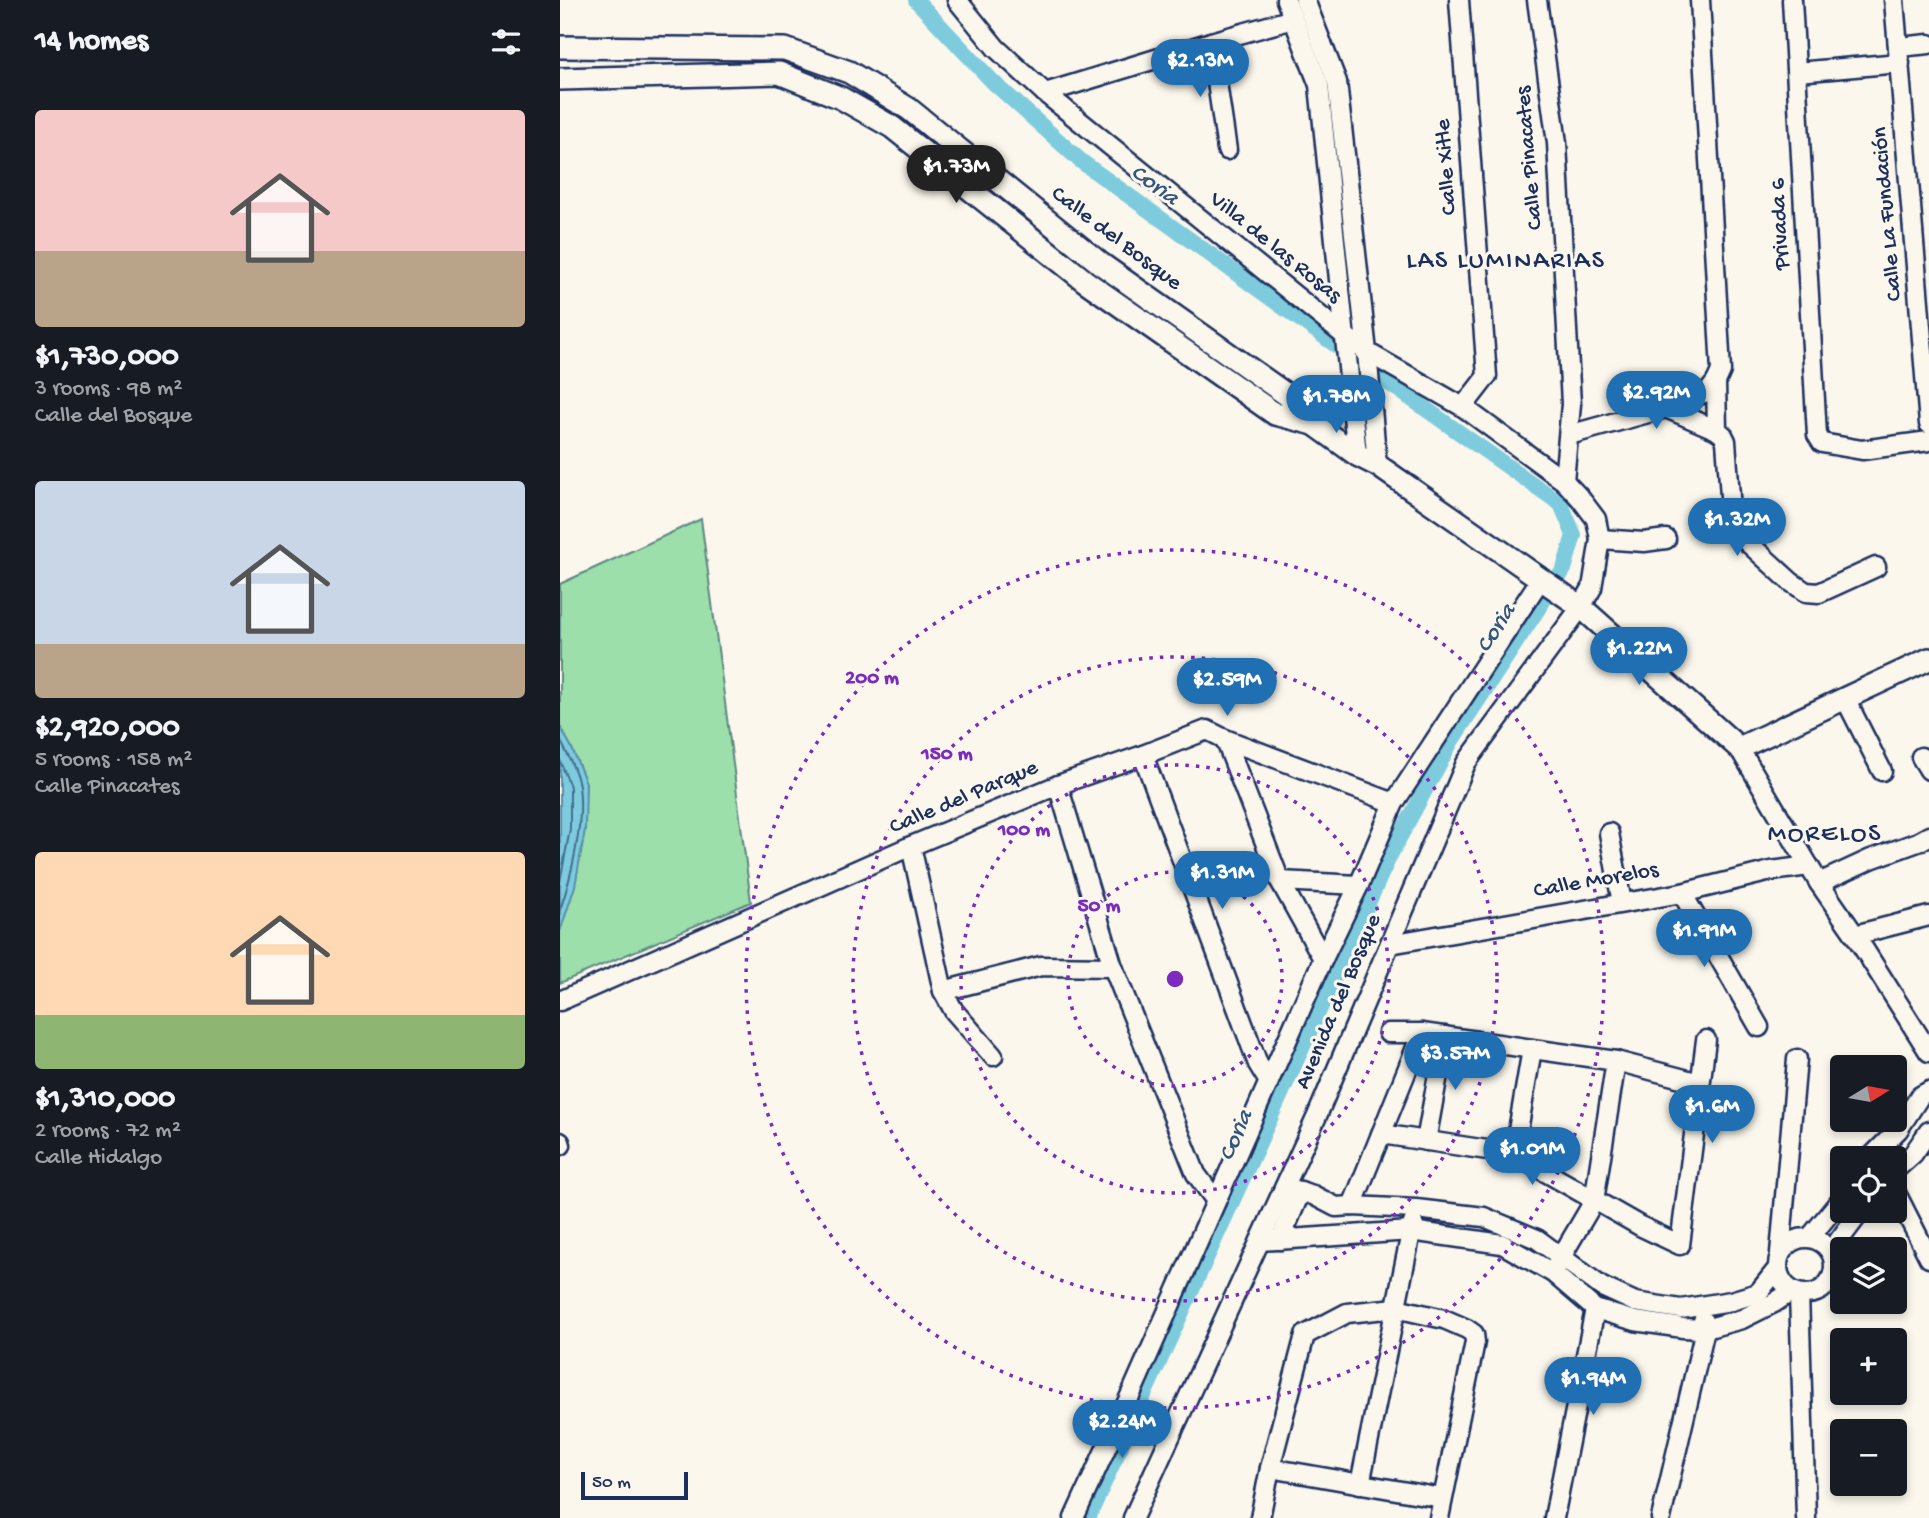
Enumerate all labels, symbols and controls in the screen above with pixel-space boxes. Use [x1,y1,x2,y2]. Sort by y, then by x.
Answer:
icon: filters [487,23,525,61]
text: 14 homes [35,25,148,60]
pin: $2.13M [1143,40,1257,99]
text: $2.13M [1167,48,1233,75]
street label: Calle Pinacates [1510,84,1550,231]
street label: Calle Xitle [1430,117,1464,216]
street label: Calle La Fundación [1867,126,1909,302]
pin: $1.73M [899,146,1013,205]
text: $1.73M [923,154,989,181]
icon: home [217,155,343,281]
water label: Coria [1124,159,1185,214]
street label: Privada 6 [1765,177,1797,272]
street label: Calle del Bosque [1045,181,1188,298]
street label: Villa de las Rosas [1203,186,1347,310]
district label: LAS LUMINARIAS [1406,247,1606,278]
text: $1,730,000 [35,341,179,376]
pin: $2.92M [1599,372,1713,431]
text: 3 rooms · 98 m² [35,376,182,403]
pin: $1.78M [1279,376,1393,435]
text: $2.92M [1622,380,1690,407]
text: $1.78M [1302,384,1370,411]
text: Calle del Bosque [35,403,192,430]
pin: $1.32M [1680,498,1794,558]
text: $1.32M [1704,507,1770,534]
icon: home [217,526,343,652]
water label: Coria [1471,598,1524,659]
pin: $1.22M [1582,628,1696,687]
text: $1.22M [1606,636,1672,663]
pin: $2.59M [1170,658,1284,718]
text: 200 m [845,667,899,692]
text: $2.59M [1193,667,1261,694]
text: $2,920,000 [35,712,180,747]
text: 150 m [920,743,973,768]
text: 5 rooms · 158 m² [35,747,192,774]
street label: Calle del Parque [886,754,1043,841]
text: Calle Pinacates [35,774,179,801]
text: 100 m [997,819,1050,844]
district label: MORELOS [1768,820,1882,851]
pin: $1.31M [1165,852,1279,911]
street label: Calle Morelos [1532,857,1661,905]
text: $1.31M [1190,860,1254,887]
text: 50 m [1078,895,1121,920]
icon: home [217,897,343,1023]
street label: Avenida del Bosque [1290,909,1389,1094]
pin: $1.91M [1647,909,1761,969]
text: $1.91M [1672,918,1736,945]
centre of rings [1163,967,1187,991]
pin: $3.57M [1398,1032,1512,1092]
text: $3.57M [1420,1041,1490,1068]
north arrow [1830,1055,1908,1132]
map controls [1830,1055,1907,1496]
text: $1,310,000 [35,1083,175,1118]
pin: $1.6M [1663,1086,1761,1145]
text: $1.6M [1685,1094,1739,1121]
water label: Coria [1213,1105,1262,1166]
text: 2 rooms · 72 m² [35,1118,181,1145]
pin: $1.01M [1475,1128,1589,1187]
text: $1.01M [1499,1136,1565,1163]
text: Calle Hidalgo [35,1145,162,1172]
button: locate [1830,1146,1907,1223]
button: layers [1830,1237,1907,1314]
button: + [1830,1328,1907,1405]
pin: $1.94M [1536,1358,1650,1417]
text: $1.94M [1560,1366,1626,1393]
pin: $2.24M [1065,1400,1179,1460]
text: $2.24M [1089,1409,1155,1436]
button: − [1830,1419,1907,1496]
scale bar [581,1469,688,1501]
text: 50 m [592,1472,631,1495]

